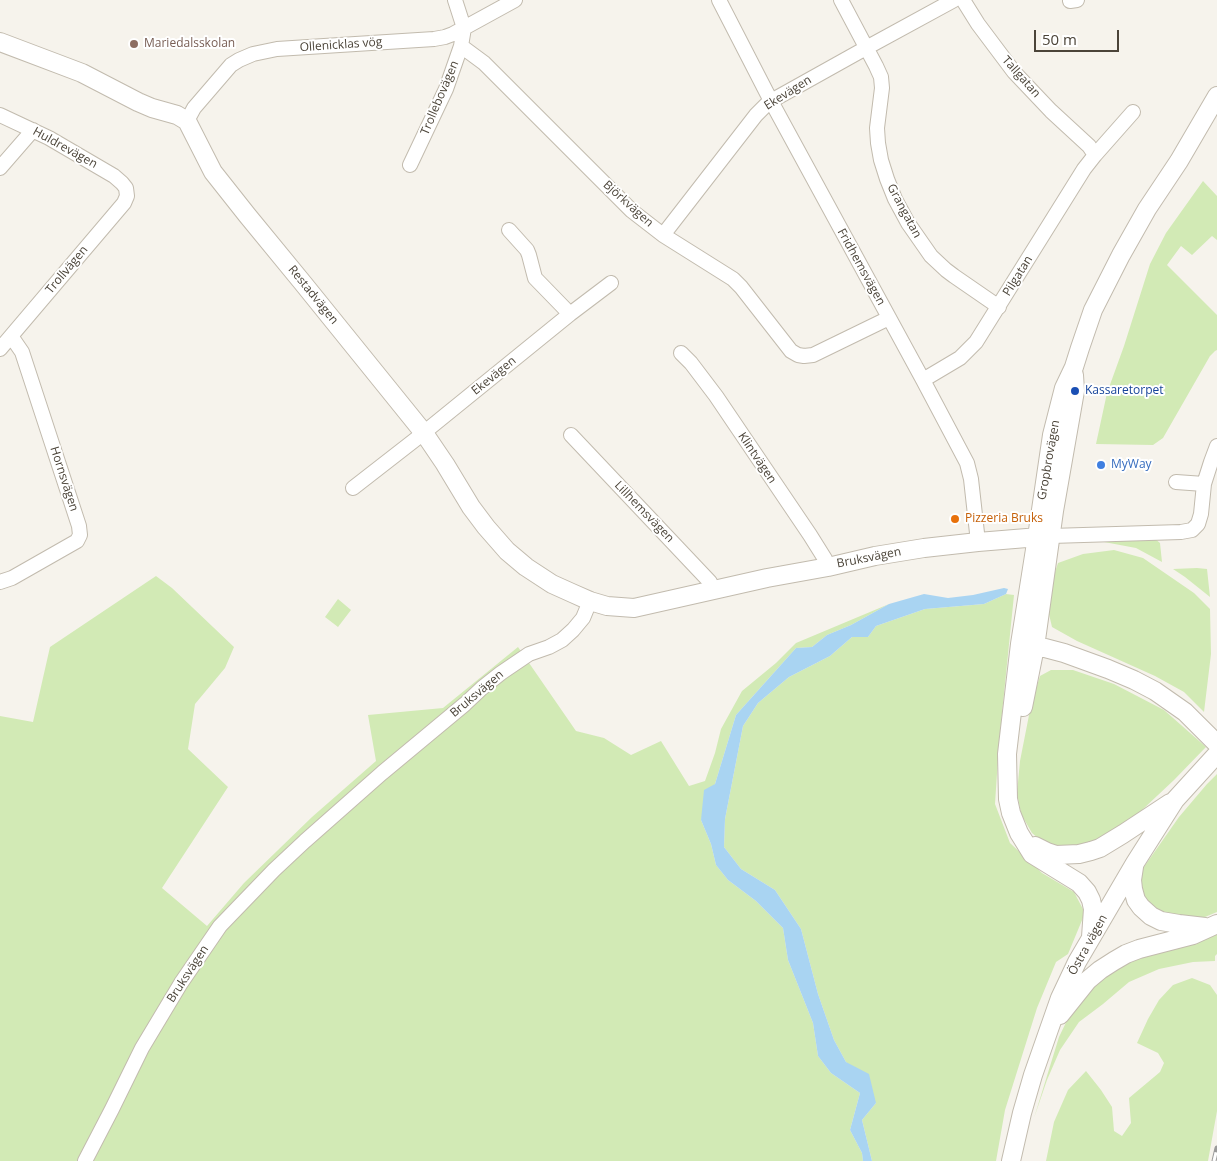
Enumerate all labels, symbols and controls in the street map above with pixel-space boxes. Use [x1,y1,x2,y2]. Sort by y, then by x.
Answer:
scale bar [1037,20,1122,52]
text: 50 m [1042,29,1077,49]
street label: Ollenicklas vög [299,35,383,55]
place label: Mariedalsskolan [144,37,235,51]
marker: Mariedalsskolan [128,38,140,50]
street label: Tallgatan [999,53,1043,101]
street label: Trollebovägen [418,59,462,137]
street label: Ekevägen [762,73,814,113]
street label: Huldrevägen [30,124,100,172]
street label: Björkvägen [600,178,656,230]
street label: Grangatan [884,182,924,240]
street label: Fridhemsvägen [834,226,888,308]
street label: Trollvägen [43,243,91,297]
street label: Pilgatan [1000,253,1036,299]
street label: Restadvägen [285,263,341,327]
street label: Ekevägen [469,354,519,398]
place label: Kassaretorpet [1085,384,1164,398]
marker: Kassaretorpet [1069,385,1081,397]
street label: Gropbrovägen [1035,419,1063,501]
street label: Klintvägen [735,430,779,486]
street label: Hornsvägen [47,445,81,513]
place label: MyWay [1111,458,1152,472]
marker: MyWay [1095,459,1107,471]
street label: Lillhemsvägen [611,478,677,546]
place label: Pizzeria Bruks [965,512,1043,526]
marker: Pizzeria Bruks [949,513,961,525]
street label: Bruksvägen [836,545,902,571]
street label: Bruksvägen [447,667,507,721]
street label: Östra vägen [1065,912,1111,978]
street label: Bruksvägen [164,943,212,1005]

